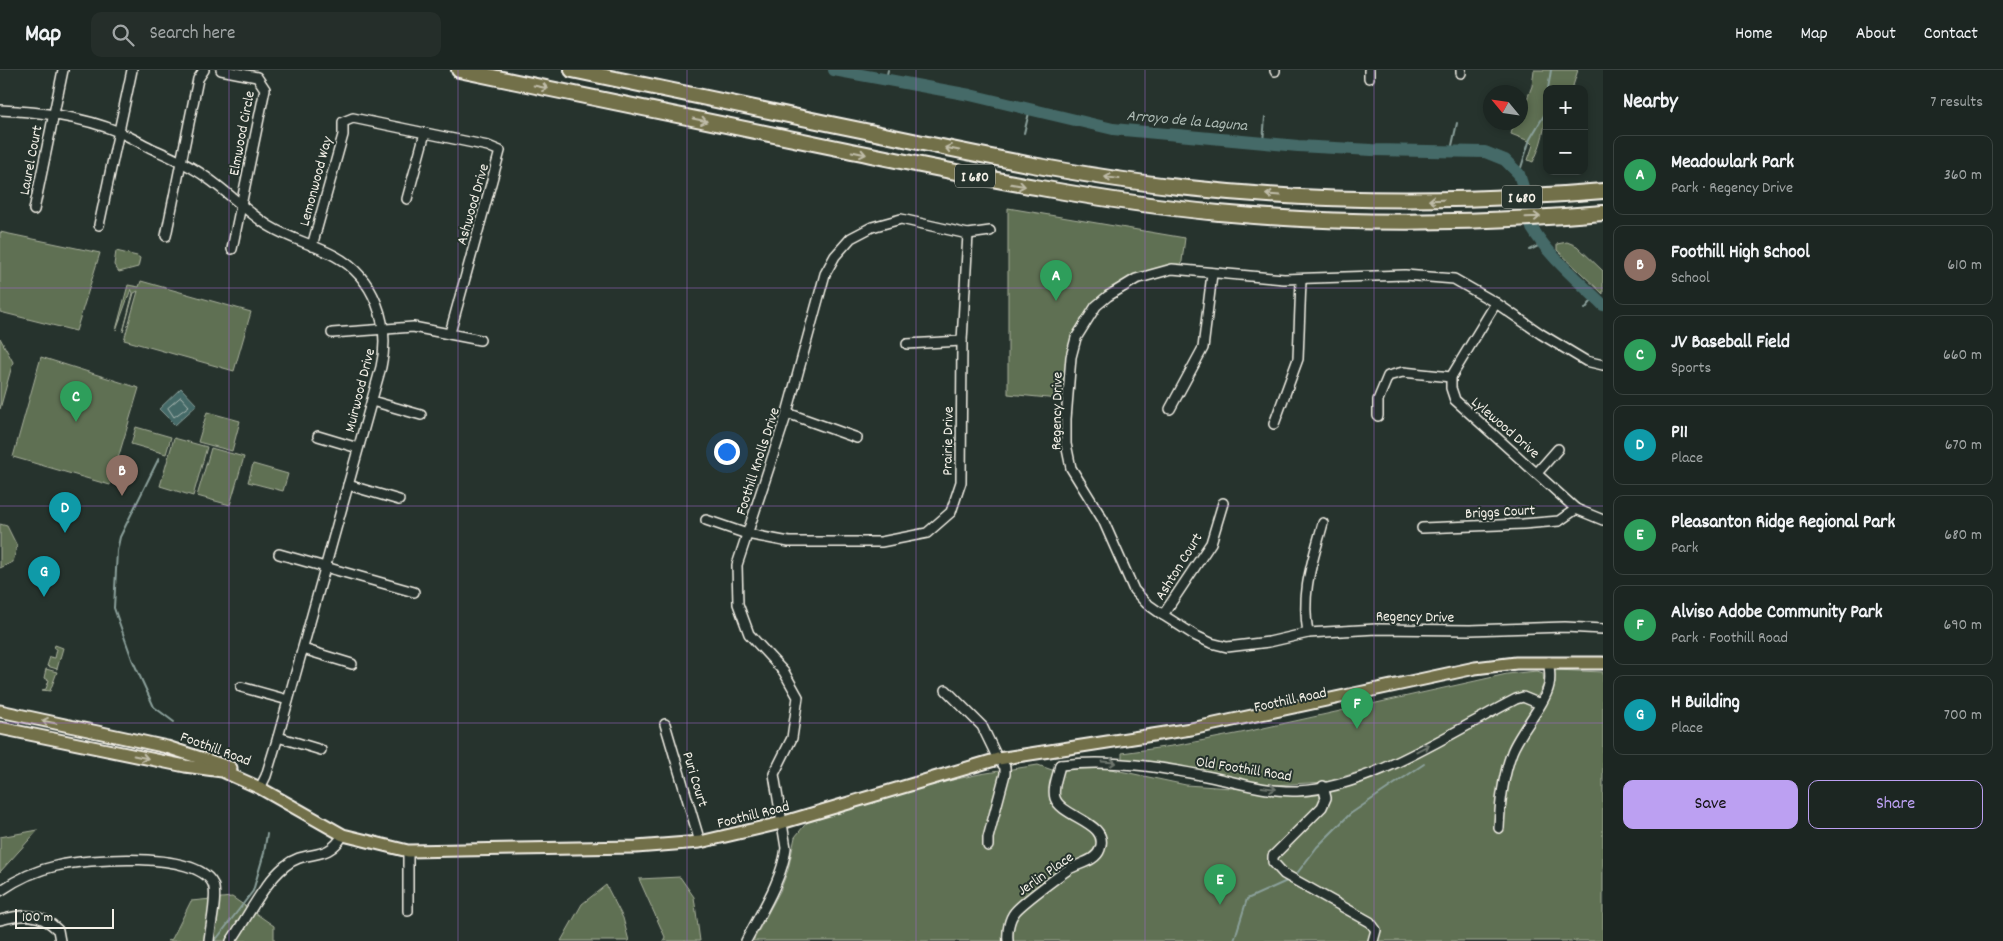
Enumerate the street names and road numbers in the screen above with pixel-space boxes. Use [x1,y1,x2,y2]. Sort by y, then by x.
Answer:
street label: Elmwood Circle [224,89,262,178]
street label: Laurel Court [14,123,50,197]
street label: Lemonwood Way [294,133,340,229]
street label: Ashwood Drive [452,161,496,248]
road number: I 680 [955,164,995,188]
road number: I 680 [1502,185,1542,208]
street label: Muirwood Drive [340,346,382,435]
street label: Regency Drive [1046,371,1070,450]
street label: Lylewood Drive [1465,392,1544,465]
street label: Foothill Knolls Drive [731,405,787,518]
street label: Prairie Drive [937,406,961,476]
street label: Briggs Court [1465,500,1536,526]
street label: Ashton Court [1150,529,1209,605]
street label: Regency Drive [1376,606,1455,630]
street label: Foothill Road [1252,683,1329,719]
street label: Foothill Road [177,727,254,773]
street label: Puri Court [675,749,713,810]
street label: Old Foothill Road [1194,752,1293,788]
street label: Foothill Road [715,796,792,836]
street label: Jerlin Place [1013,847,1079,902]

